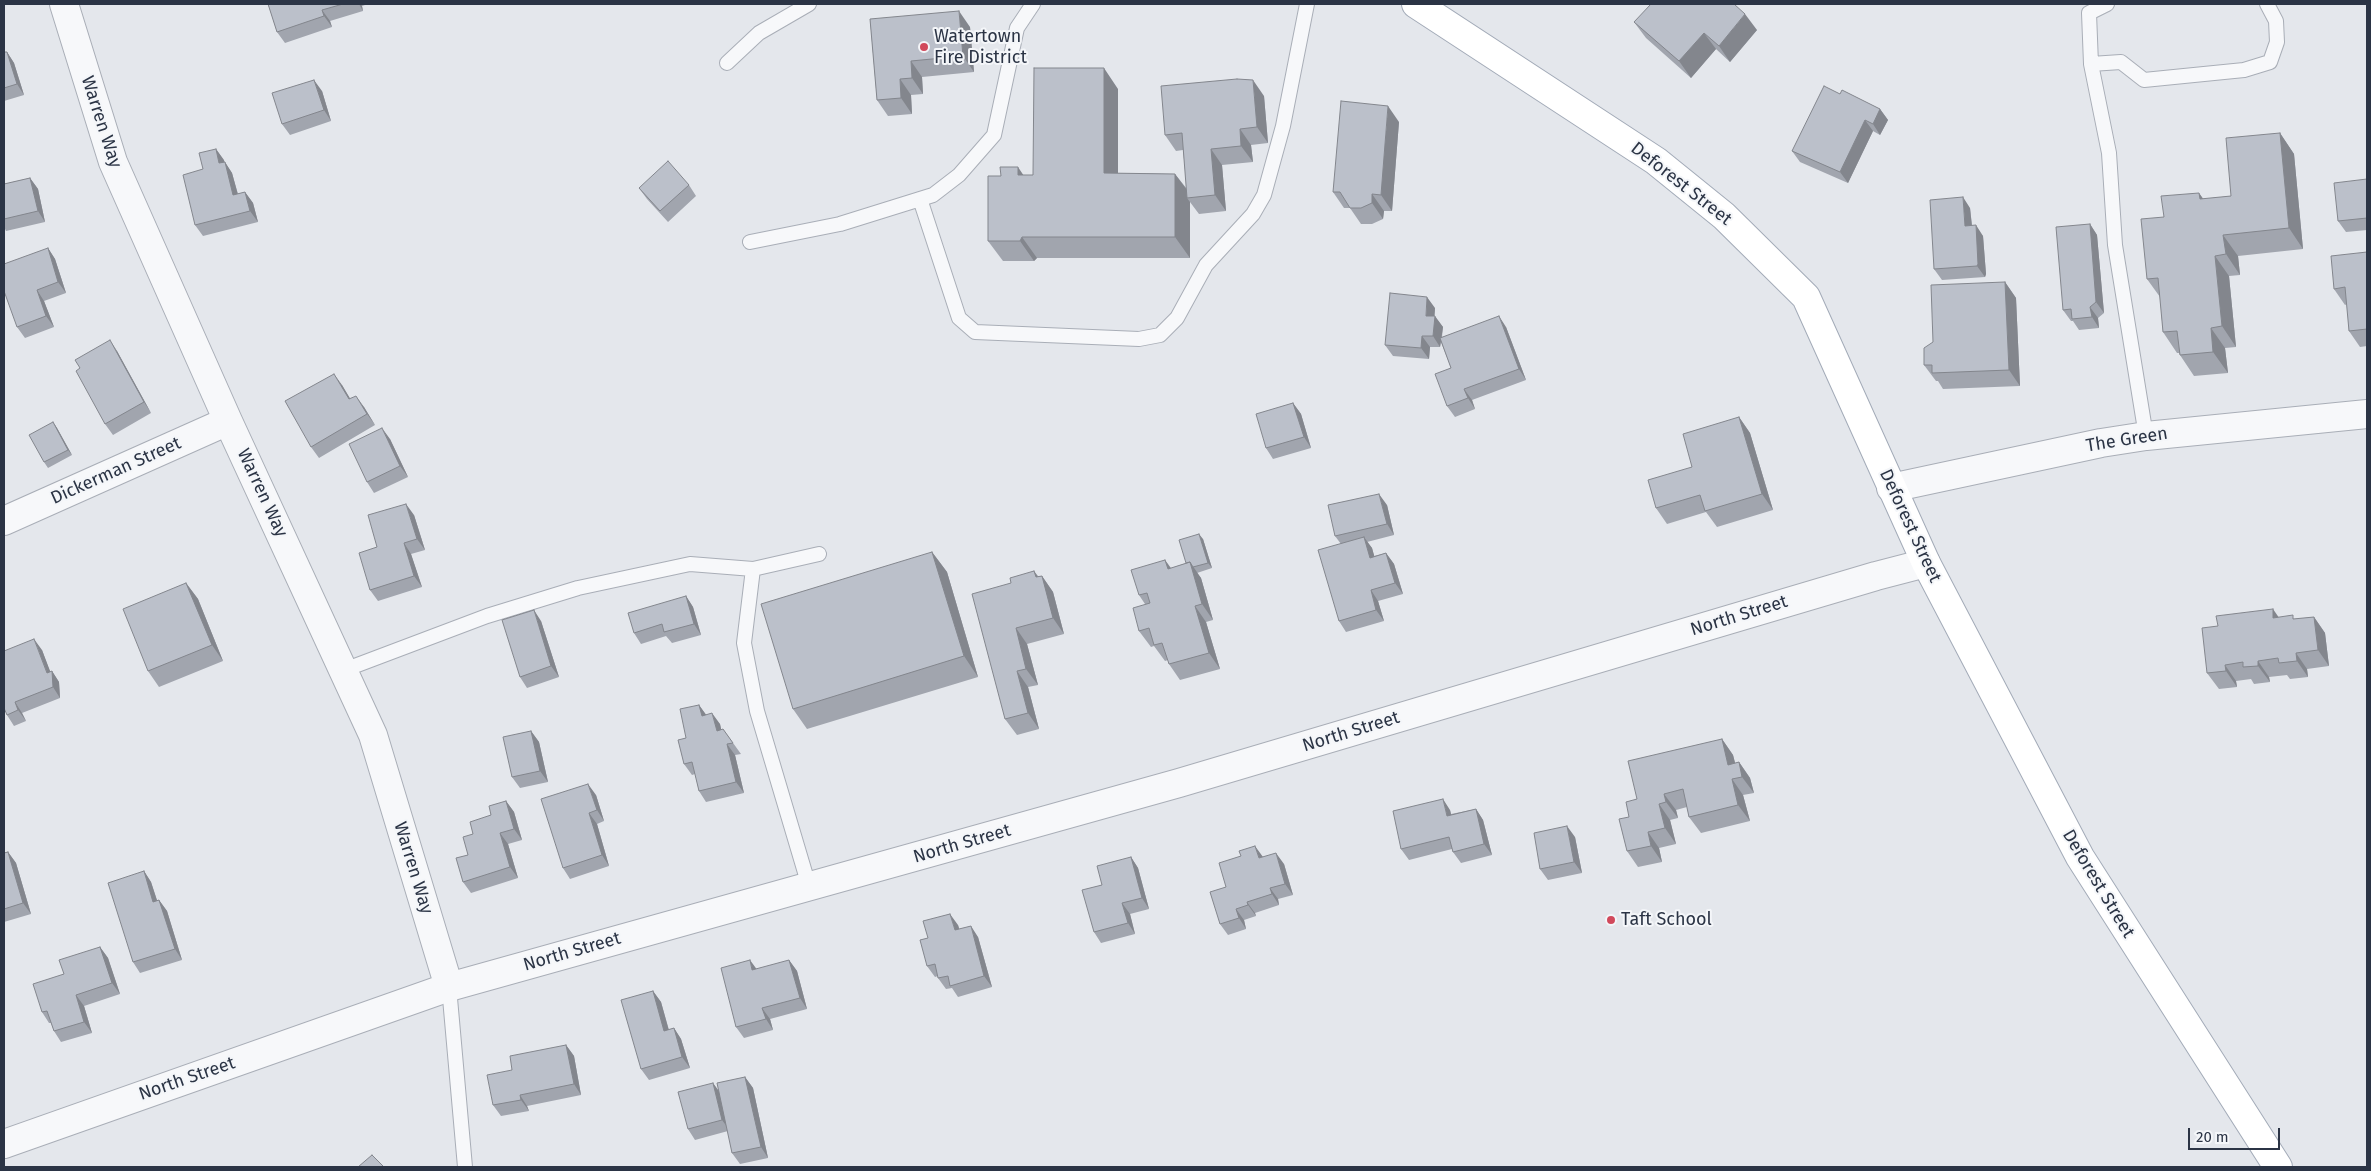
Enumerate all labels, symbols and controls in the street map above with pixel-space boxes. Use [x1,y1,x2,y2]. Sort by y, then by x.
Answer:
place label: Watertown Fire District [934,26,1027,68]
marker: Watertown Fire District [918,41,930,53]
street label: Warren Way [76,73,126,171]
street label: Deforest Street [1626,138,1736,230]
street label: The Green [2085,423,2169,457]
street label: Dickerman Street [47,433,185,509]
street label: Warren Way [232,445,292,541]
street label: Deforest Street [1874,466,1946,586]
street label: North Street [1688,591,1790,641]
street label: North Street [1300,707,1402,757]
street label: Warren Way [389,819,437,917]
street label: North Street [911,820,1013,868]
street label: Deforest Street [2057,826,2139,942]
place label: Taft School [1621,909,1712,931]
marker: Taft School [1605,914,1617,926]
street label: North Street [521,928,623,976]
street label: North Street [136,1052,238,1106]
scale bar [2191,1118,2284,1150]
text: 20 m [2196,1128,2229,1146]

